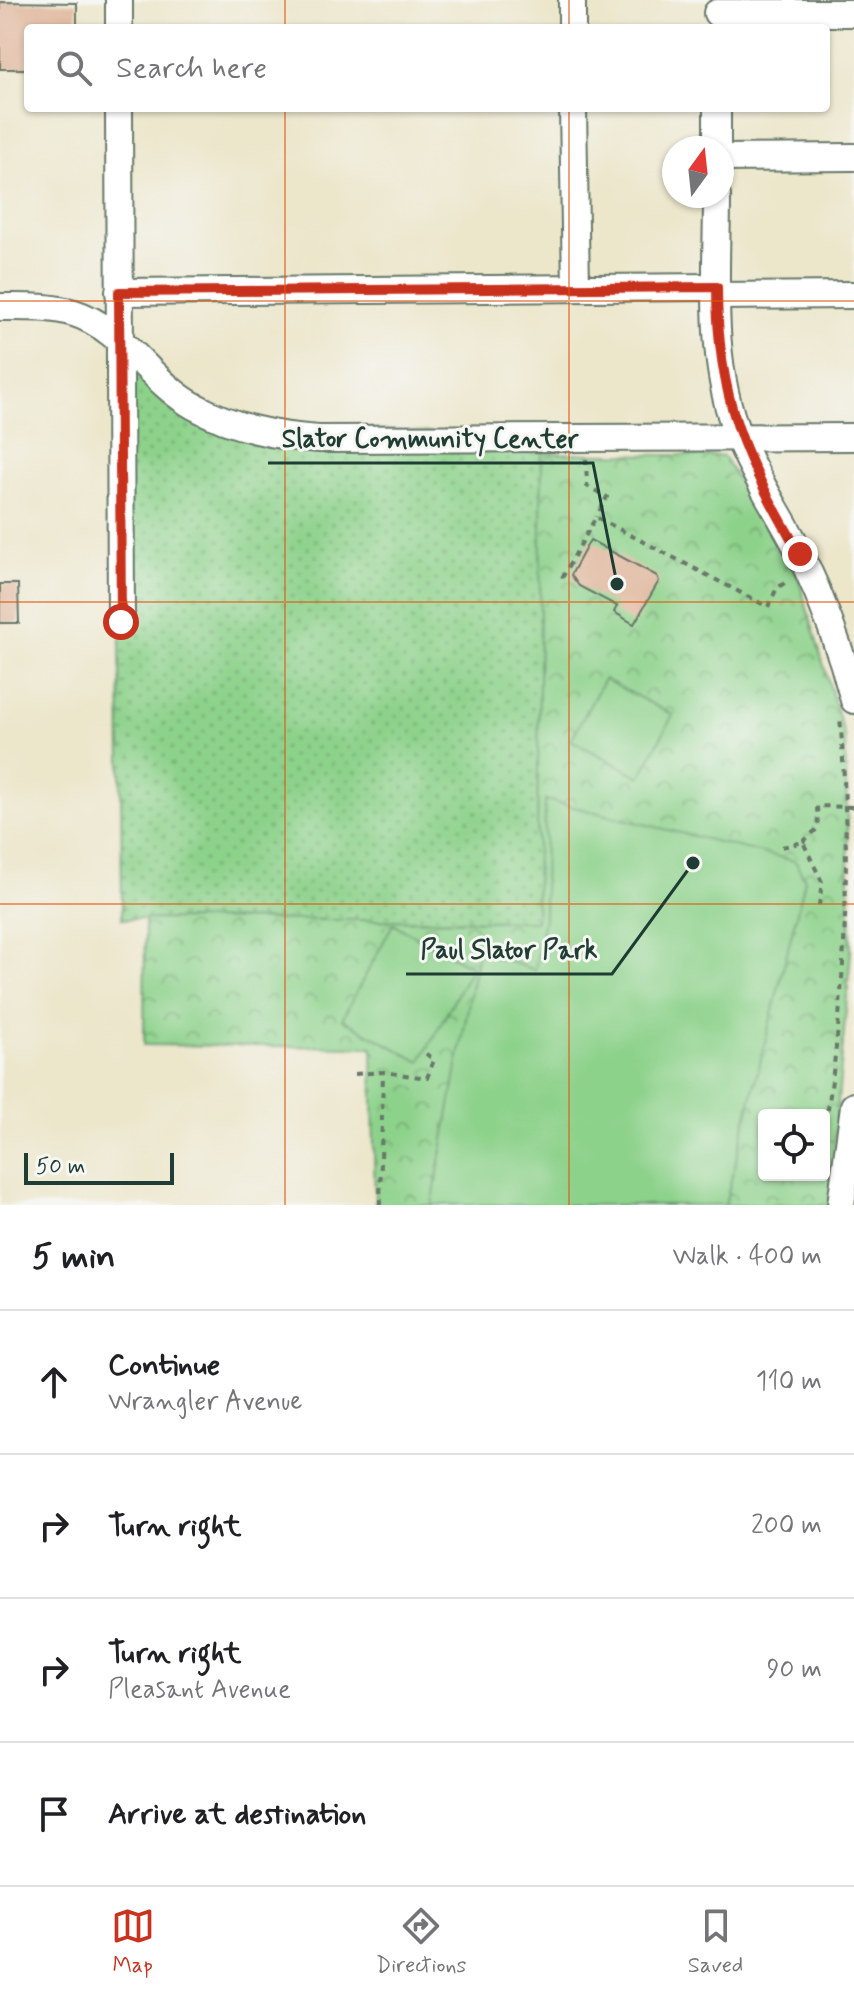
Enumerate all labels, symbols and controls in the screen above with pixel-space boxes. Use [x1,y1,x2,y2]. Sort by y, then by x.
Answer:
search box [24,24,830,112]
icon: search [52,46,96,90]
text: Search here [116,49,267,88]
north arrow [662,136,734,208]
callout: Slator Community Center [268,413,593,463]
text: Slator Community Center [282,423,580,457]
route end [782,536,818,572]
route start [103,604,139,640]
callout: Paul Slator Park [406,924,612,974]
text: Paul Slator Park [421,934,597,968]
map controls [758,1109,830,1181]
button: locate [758,1109,830,1181]
scale bar [24,1149,174,1185]
text: 50 m [36,1153,85,1181]
text: 5 min [32,1235,115,1280]
text: Walk · 400 m [672,1240,822,1274]
text: Continue [108,1346,220,1385]
icon: ahead [32,1360,76,1404]
text: 110 m [756,1365,822,1399]
text: Wrangler Avenue [108,1385,303,1419]
icon: right [32,1504,76,1548]
text: Turn right [108,1507,241,1546]
text: 200 m [751,1509,822,1543]
text: Turn right [108,1634,241,1673]
icon: right [32,1648,76,1692]
text: 90 m [767,1653,822,1687]
text: Pleasant Avenue [108,1673,291,1707]
icon: arrive [32,1792,76,1836]
text: Arrive at destination [108,1795,366,1834]
tab: Map [111,1904,155,1980]
tab: Directions [376,1904,466,1980]
tab: Saved [688,1904,743,1980]

